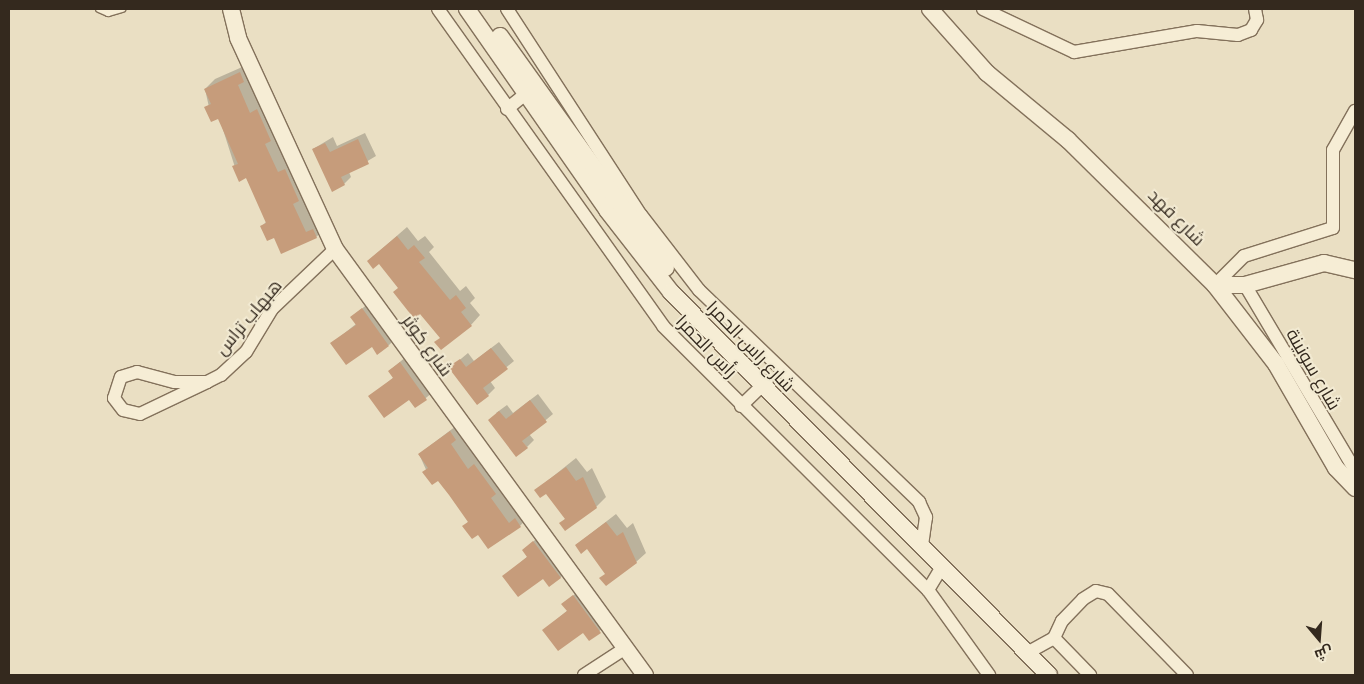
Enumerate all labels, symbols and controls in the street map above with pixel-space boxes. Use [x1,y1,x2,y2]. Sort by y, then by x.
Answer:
street label: شارع فهد [1144,184,1210,250]
street label: هبهاب تراس [210,275,286,359]
street label: شارع راس الحمرا [702,296,800,396]
street label: شارع كوثر [398,310,458,380]
street label: رأس الحمرا [672,310,742,382]
street label: شارع سونينة [1282,324,1346,414]
north arrow [1294,614,1344,664]
text: ش [1312,642,1335,666]

